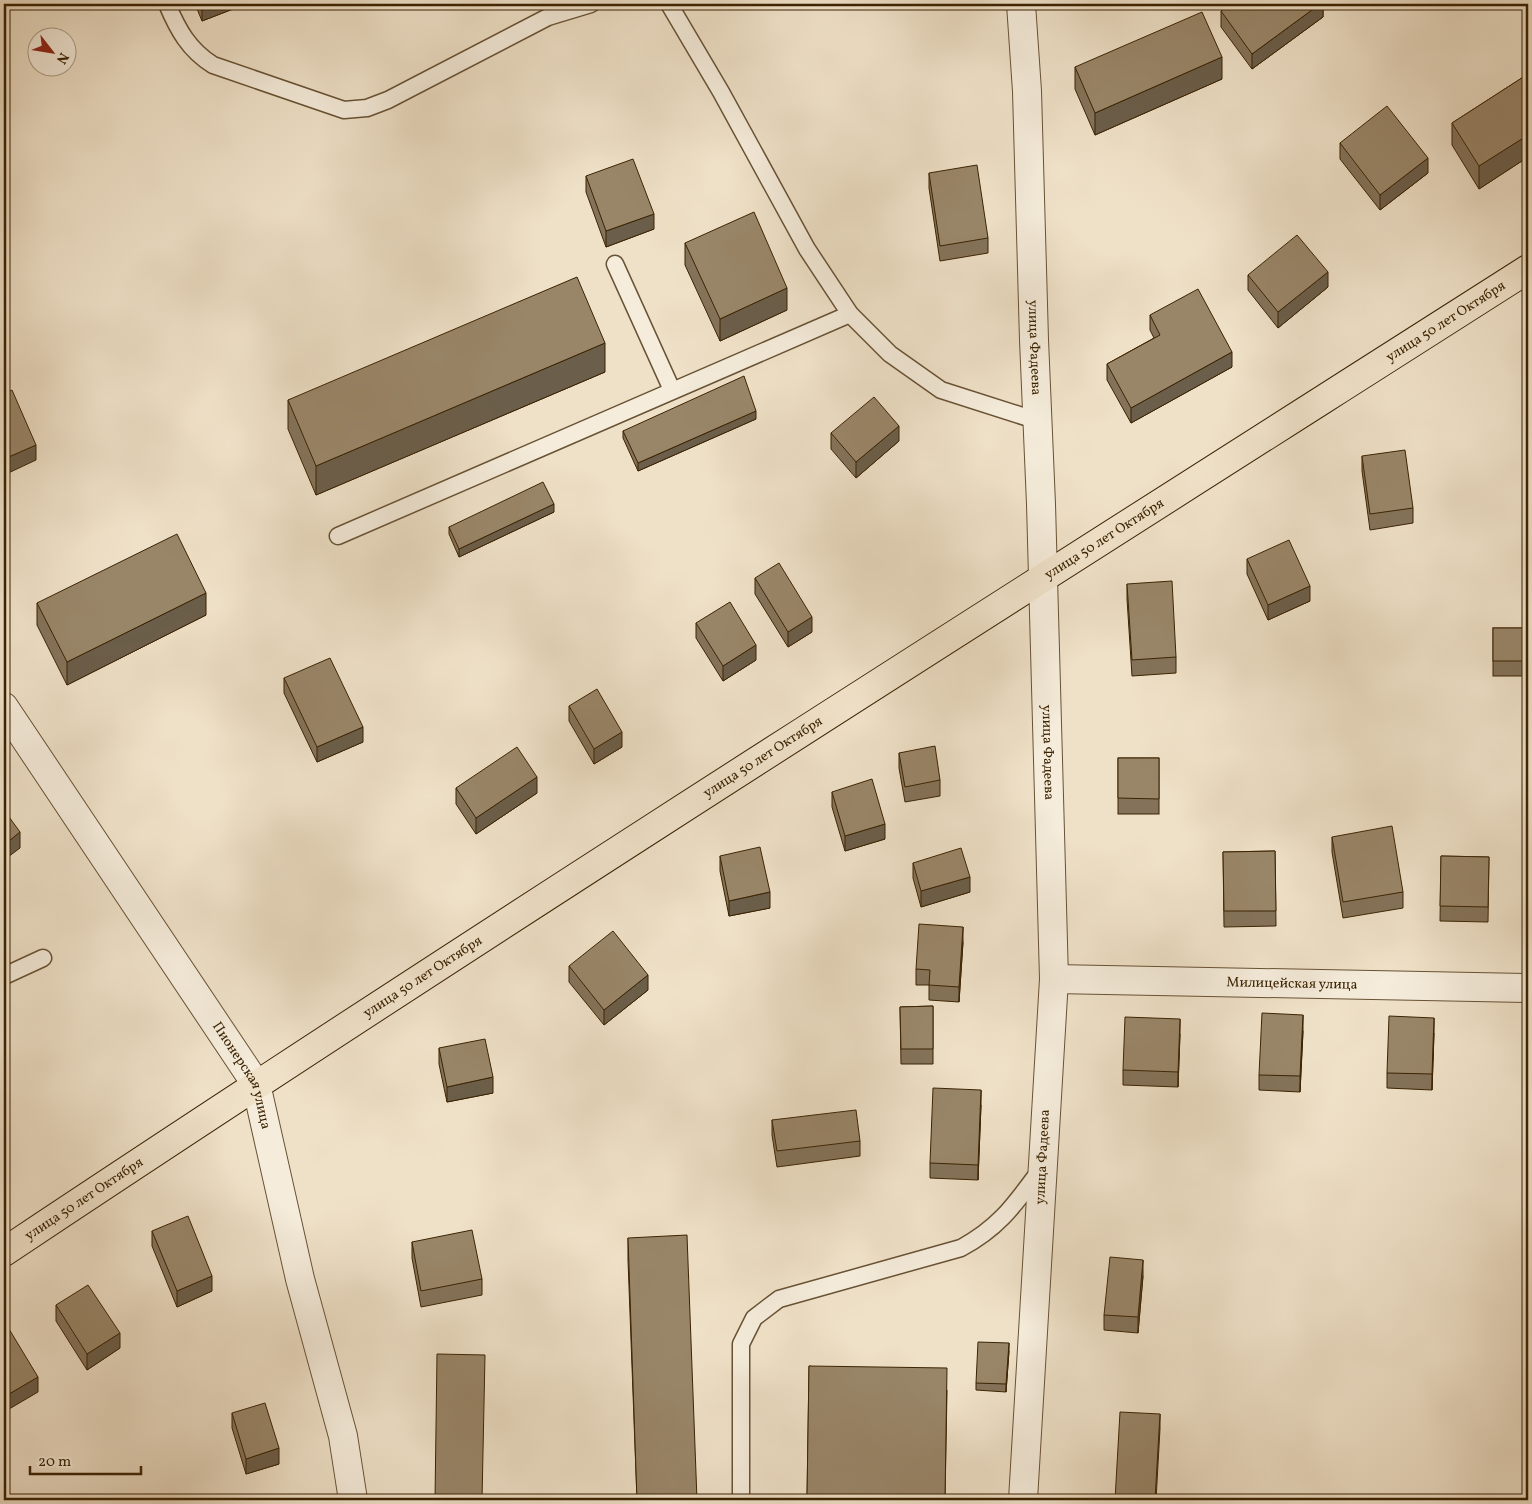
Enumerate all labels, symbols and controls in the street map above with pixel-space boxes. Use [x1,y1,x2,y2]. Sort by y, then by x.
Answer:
north arrow [28,28,78,78]
text: N [51,49,73,67]
street label: улица 50 лет Октября [1382,276,1509,367]
street label: улица Фадеева [1023,300,1046,396]
street label: улица 50 лет Октября [1041,494,1167,584]
street label: улица Фадеева [1037,705,1059,800]
street label: улица 50 лет Октября [700,712,826,802]
street label: улица 50 лет Октября [359,931,486,1022]
street label: Милицейская улица [1226,973,1358,994]
street label: Пионерская улица [208,1018,275,1131]
street label: улица Фадеева [1031,1109,1055,1205]
street label: улица 50 лет Октября [21,1153,147,1245]
scale bar [30,1444,141,1476]
text: 20 m [38,1452,71,1473]

